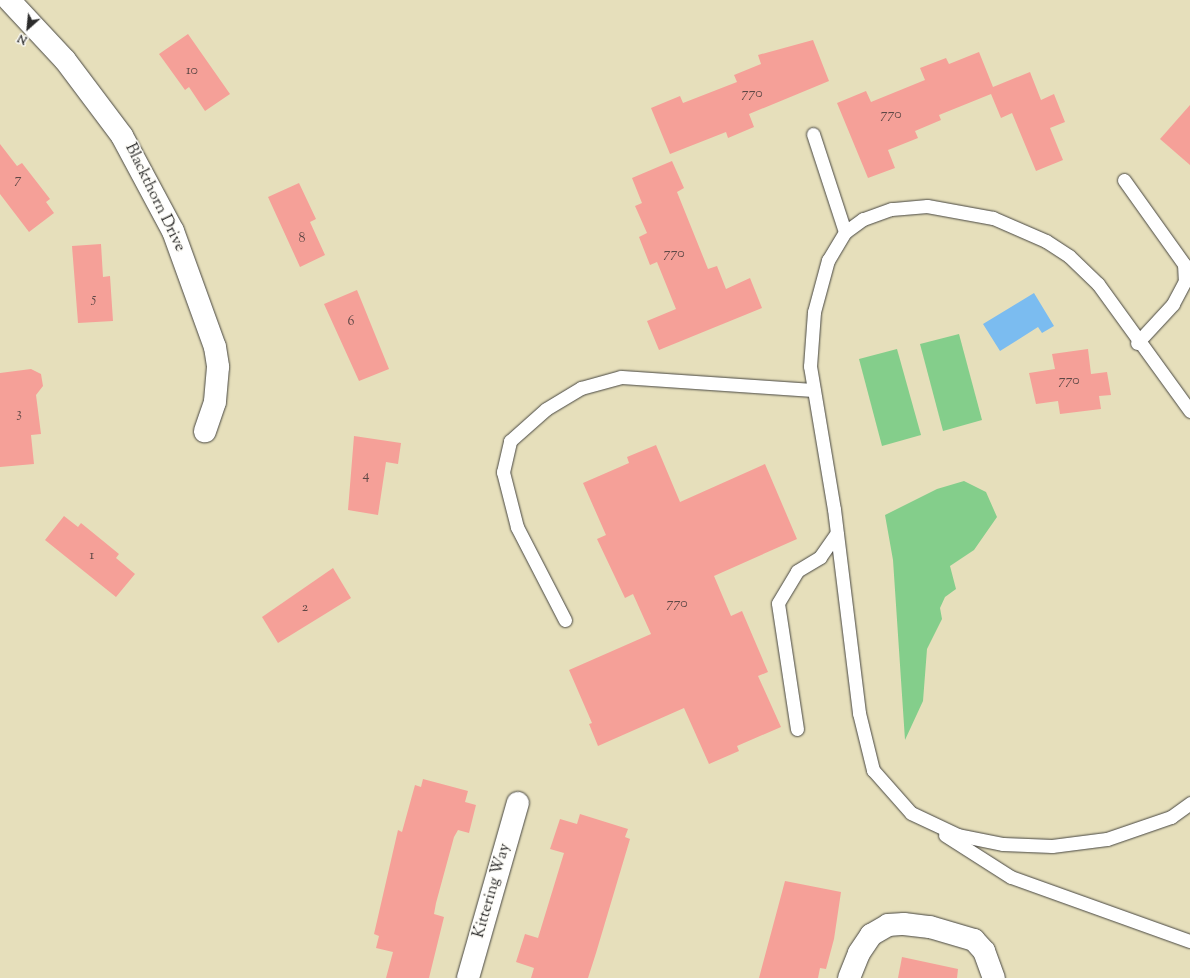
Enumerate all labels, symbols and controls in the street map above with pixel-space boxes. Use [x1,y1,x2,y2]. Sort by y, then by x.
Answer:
north arrow [8,8,48,48]
text: N [15,30,30,48]
house number: 10 [186,63,198,79]
house number: 770 [741,86,763,102]
house number: 770 [880,107,902,123]
street label: Blackthorn Drive [119,141,189,255]
house number: 7 [14,172,22,188]
house number: 8 [299,231,305,247]
house number: 770 [663,246,685,262]
house number: 5 [92,291,96,307]
house number: 6 [348,314,354,330]
house number: 770 [1058,373,1080,389]
house number: 3 [16,406,22,422]
house number: 4 [362,468,370,484]
house number: 1 [90,548,94,564]
house number: 770 [666,596,688,612]
house number: 2 [302,600,308,616]
street label: Kittering Way [470,842,516,940]

